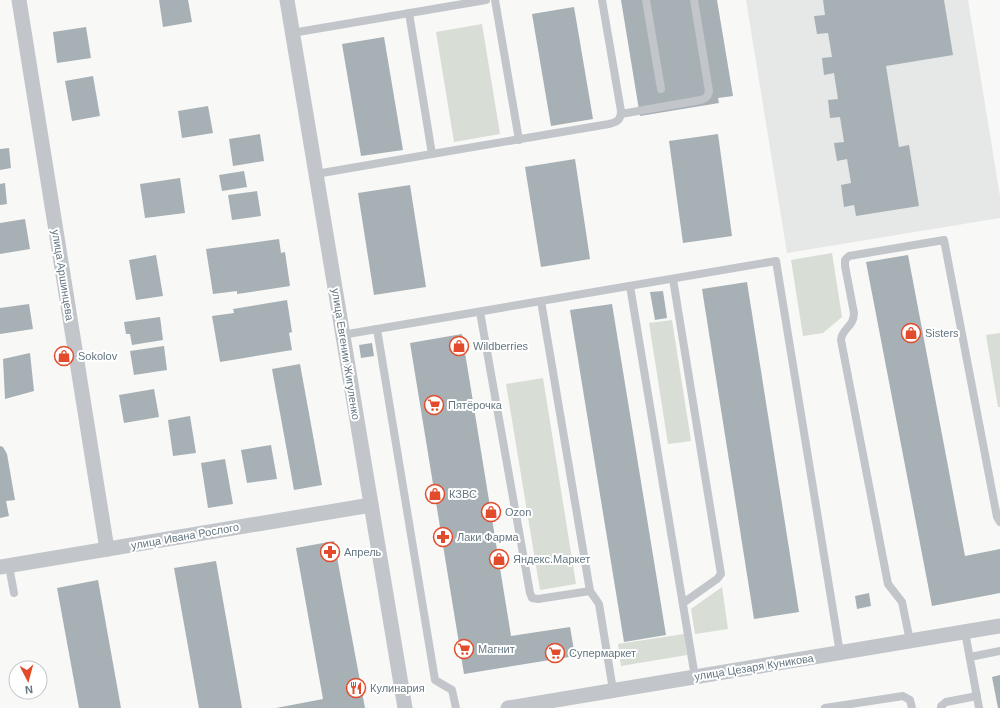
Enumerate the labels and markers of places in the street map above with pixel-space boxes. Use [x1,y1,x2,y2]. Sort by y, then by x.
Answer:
shop icon: Sisters [900,322,922,344]
place label: Sisters [925,327,959,339]
shop icon: Wildberries [448,335,470,357]
place label: Wildberries [473,340,529,352]
shop icon: Sokolov [53,345,75,367]
place label: Sokolov [78,350,118,362]
supermarket icon: Пятёрочка [423,394,445,416]
place label: Пятёрочка [448,399,503,411]
shop icon: КЗВС [424,483,446,505]
place label: КЗВС [449,488,477,500]
shop icon: Ozon [480,501,502,523]
place label: Ozon [505,506,531,518]
pharmacy icon: Лаки Фарма [432,526,454,548]
place label: Лаки Фарма [457,531,520,543]
pharmacy icon: Апрель [319,541,341,563]
place label: Апрель [344,546,382,558]
shop icon: Яндекс.Маркет [488,548,510,570]
place label: Яндекс.Маркет [513,553,590,565]
supermarket icon: Магнит [453,638,475,660]
supermarket icon: Супермаркет [544,642,566,664]
place label: Магнит [478,643,515,655]
place label: Супермаркет [569,647,636,659]
restaurant icon: Кулинария [345,677,367,699]
place label: Кулинария [370,682,425,694]

